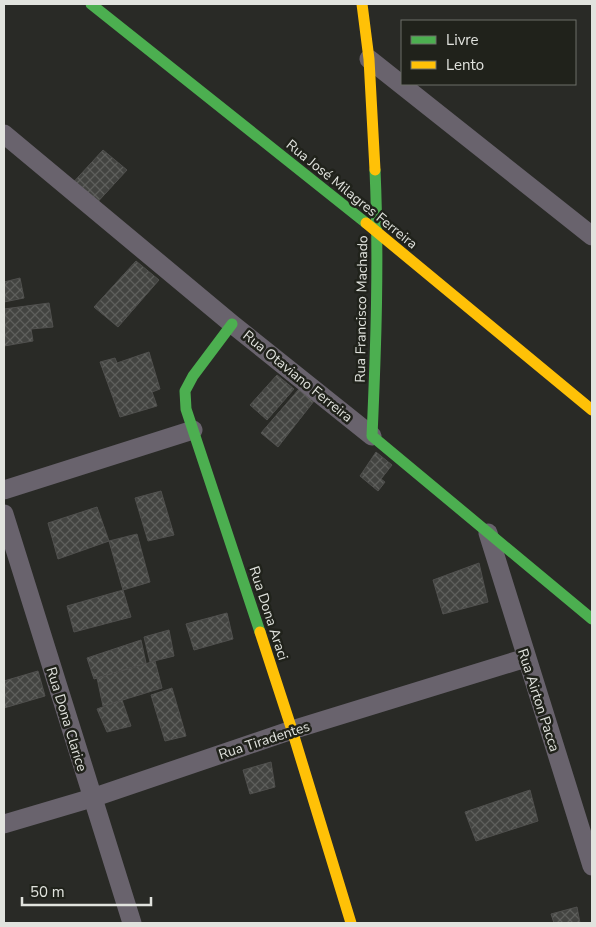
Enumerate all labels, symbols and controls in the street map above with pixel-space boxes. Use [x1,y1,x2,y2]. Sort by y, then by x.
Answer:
legend [401,20,576,85]
text: Livre [446,30,479,50]
text: Lento [446,55,484,75]
street label: Rua José Milagres Ferreira [282,135,421,253]
street label: Rua Francisco Machado [351,235,372,383]
street label: Rua Otaviano Ferreira [239,326,357,427]
street label: Rua Dona Araci [244,564,293,663]
street label: Rua Airton Pacca [513,646,564,754]
street label: Rua Dona Clarice [42,665,91,774]
street label: Rua Tiradentes [216,717,312,764]
scale bar [22,874,151,906]
text: 50 m [30,882,65,902]

